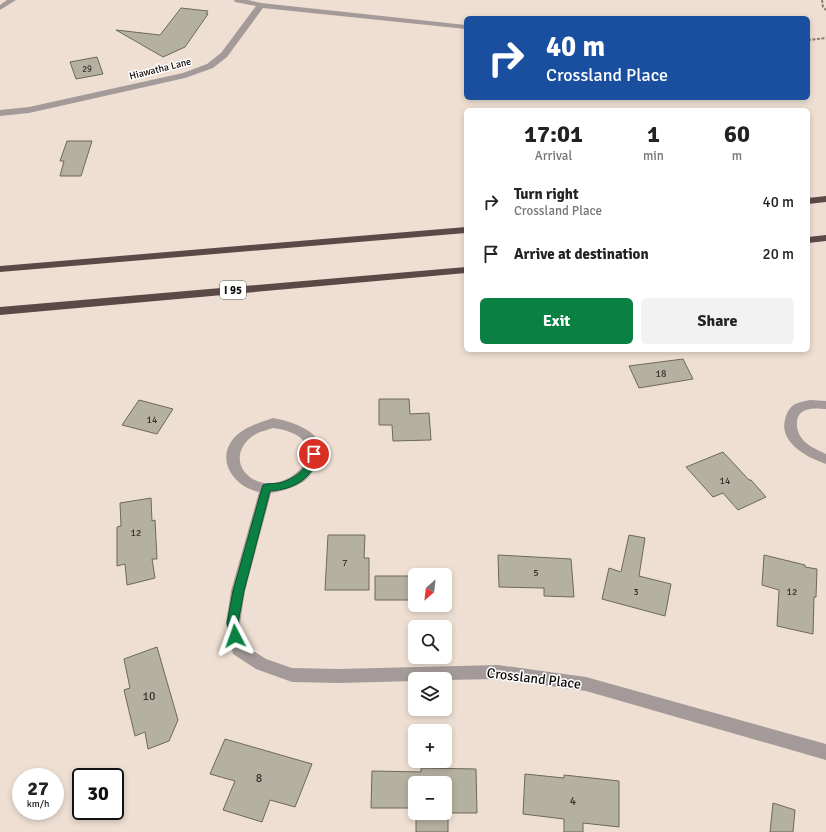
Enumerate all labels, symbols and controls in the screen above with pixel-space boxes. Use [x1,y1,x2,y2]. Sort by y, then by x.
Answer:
text: 40 m [546,30,605,64]
icon: right [480,32,532,84]
street label: Hiawatha Lane [128,55,192,82]
house number: 29 [82,64,92,75]
text: Crossland Place [546,64,668,86]
text: 17:01 [524,119,583,149]
text: 1 [647,119,660,149]
text: 60 [724,119,750,149]
text: Arrival [535,148,572,164]
text: min [643,148,664,164]
text: m [732,148,742,164]
text: Turn right [514,185,579,203]
icon: right [480,191,502,213]
text: 40 m [763,193,794,211]
text: Crossland Place [514,203,602,219]
icon: arrive [480,243,502,265]
text: Arrive at destination [514,245,649,263]
text: 20 m [763,245,794,263]
road number: I 95 [220,281,246,299]
button: Exit [480,298,633,344]
button: Share [641,298,794,344]
house number: 18 [656,368,666,380]
house number: 14 [147,414,158,426]
pin [297,437,331,471]
icon: arrive [303,443,325,465]
house number: 14 [720,475,731,487]
house number: 12 [131,527,141,539]
house number: 7 [342,557,348,569]
house number: 5 [533,567,539,579]
north arrow [408,568,452,612]
map controls [408,568,452,820]
house number: 3 [633,586,639,598]
house number: 12 [787,586,797,598]
position arrow [214,615,256,657]
button: search [408,620,452,664]
street label: Crossland Place [486,664,582,693]
button: layers [408,672,452,716]
house number: 10 [143,689,155,704]
button: + [408,724,452,768]
speed limit sign: 30 [72,768,124,820]
house number: 8 [256,771,262,786]
text: 27 [27,776,49,801]
button: − [408,776,452,820]
house number: 4 [570,794,577,809]
text: km/h [27,798,49,810]

